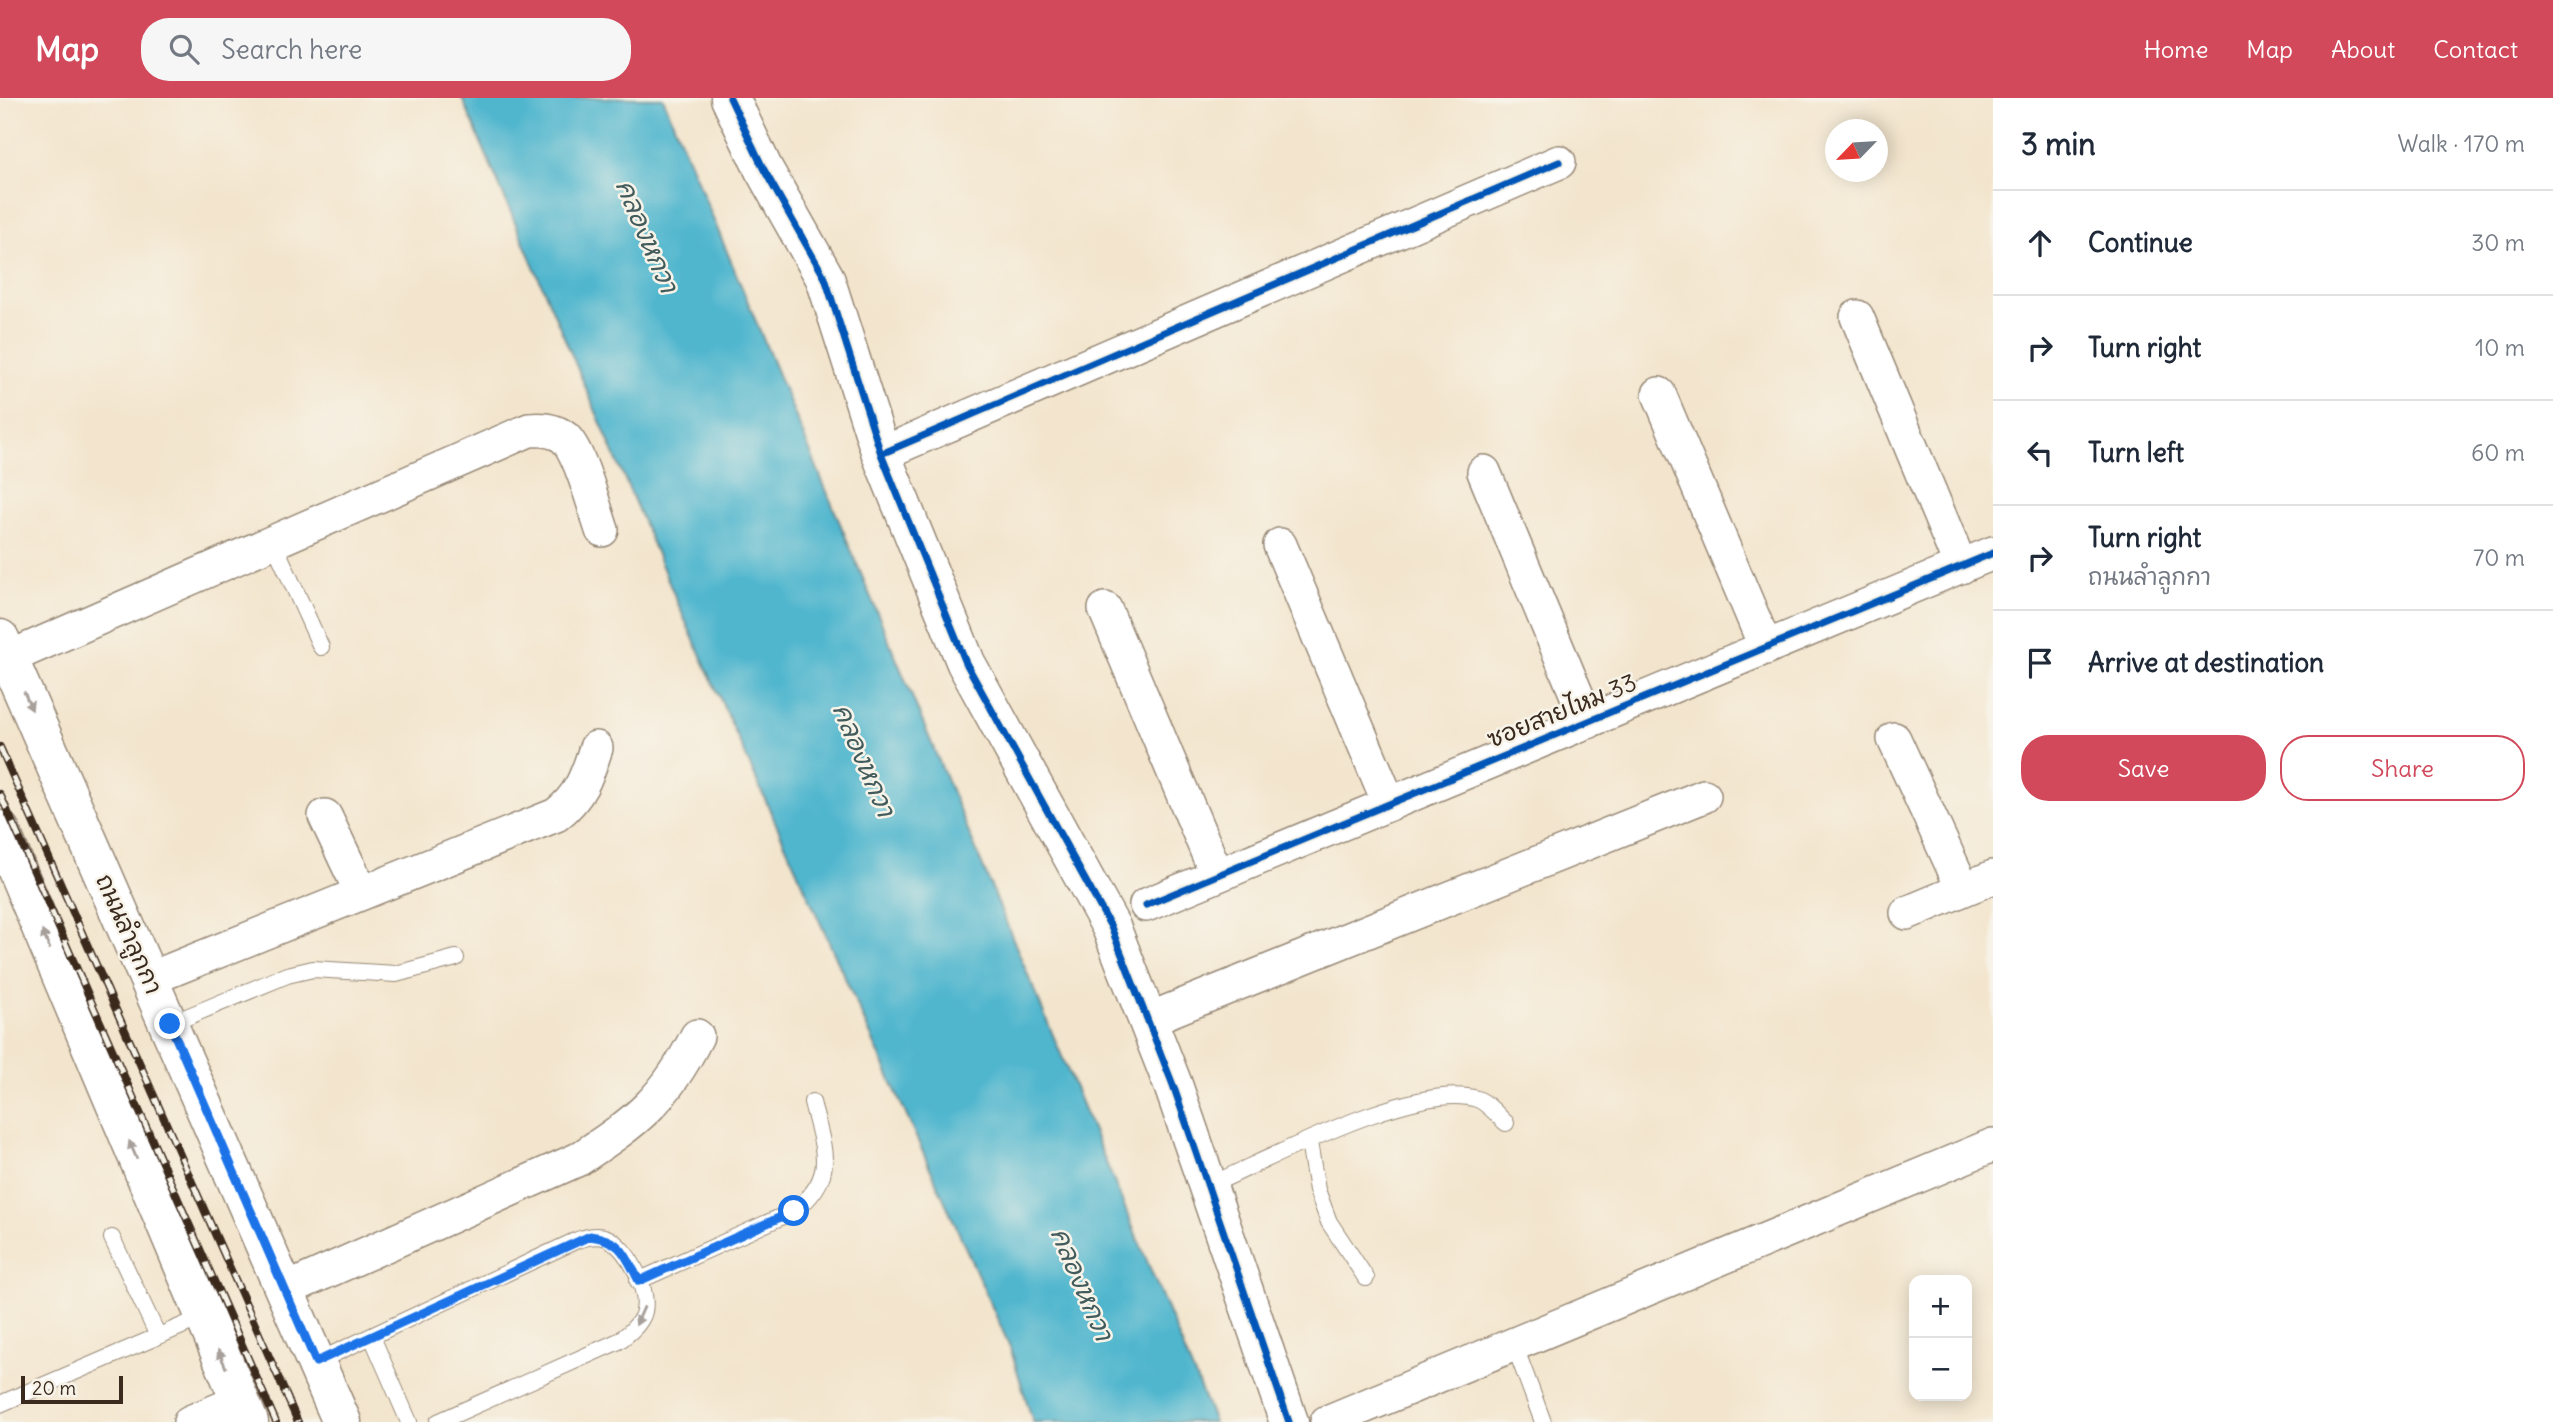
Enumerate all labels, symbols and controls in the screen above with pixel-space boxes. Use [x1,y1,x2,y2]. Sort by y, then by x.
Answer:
search box [141,18,631,81]
text: Map [35,28,99,70]
icon: search [165,30,203,68]
text: Search here [221,33,362,66]
text: Home [2144,34,2208,64]
text: Map [2246,34,2293,64]
text: About [2331,34,2395,64]
text: Contact [2433,34,2518,64]
north arrow [1825,119,1888,182]
text: 3 min [2021,125,2096,163]
text: Walk · 170 m [2398,129,2525,158]
water label: คลองหกวา [609,174,687,299]
icon: ahead [2021,224,2059,262]
text: Continue [2088,226,2193,259]
text: 30 m [2471,228,2525,257]
icon: right [2021,329,2059,367]
text: Turn right [2088,331,2201,364]
text: 10 m [2475,333,2525,362]
icon: left [2021,434,2059,472]
text: Turn left [2088,436,2184,469]
text: 60 m [2471,438,2525,467]
text: Turn right [2088,521,2201,554]
icon: right [2021,539,2059,577]
text: 70 m [2473,543,2525,572]
text: ถนนลำลูกกา [2088,562,2211,591]
icon: arrive [2021,644,2059,682]
text: Arrive at destination [2088,646,2324,679]
street label: ซอยสายไหม 33 [1483,667,1641,754]
one-way arrow [22,691,33,712]
water label: คลองหกวา [826,698,904,823]
button: Save [2021,735,2266,801]
button: Share [2280,735,2525,801]
street label: ถนนลำลูกกา [86,869,170,1000]
one-way arrow [40,929,51,950]
route end [154,1008,185,1039]
one-way arrow [128,1139,139,1160]
route start [778,1195,809,1226]
water label: คลองหกวา [1044,1222,1122,1347]
map controls [1909,1275,1972,1401]
button: + [1909,1275,1972,1338]
one-way arrow [634,1306,645,1327]
button: − [1909,1338,1972,1401]
one-way arrow [216,1349,227,1370]
scale bar [21,1373,122,1405]
text: 20 m [32,1376,76,1400]

